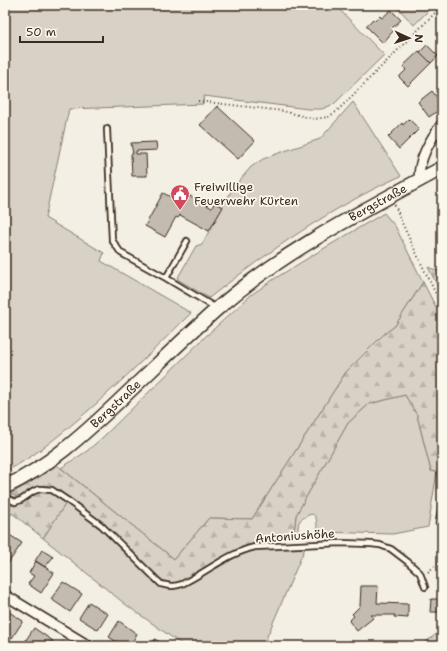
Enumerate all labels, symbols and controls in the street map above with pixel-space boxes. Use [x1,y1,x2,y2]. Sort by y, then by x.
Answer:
scale bar [20,18,103,44]
north arrow [389,18,429,58]
text: 50 m [26,24,56,40]
text: N [411,34,426,44]
place label: Freiwillige Feuerwehr Kürten [194,179,298,209]
street label: Bergstraße [346,180,410,225]
public building icon: Freiwillige Feuerwehr Kürten [169,183,191,211]
street label: Bergstraße [87,376,145,432]
street label: Antoniushöhe [255,525,335,547]

